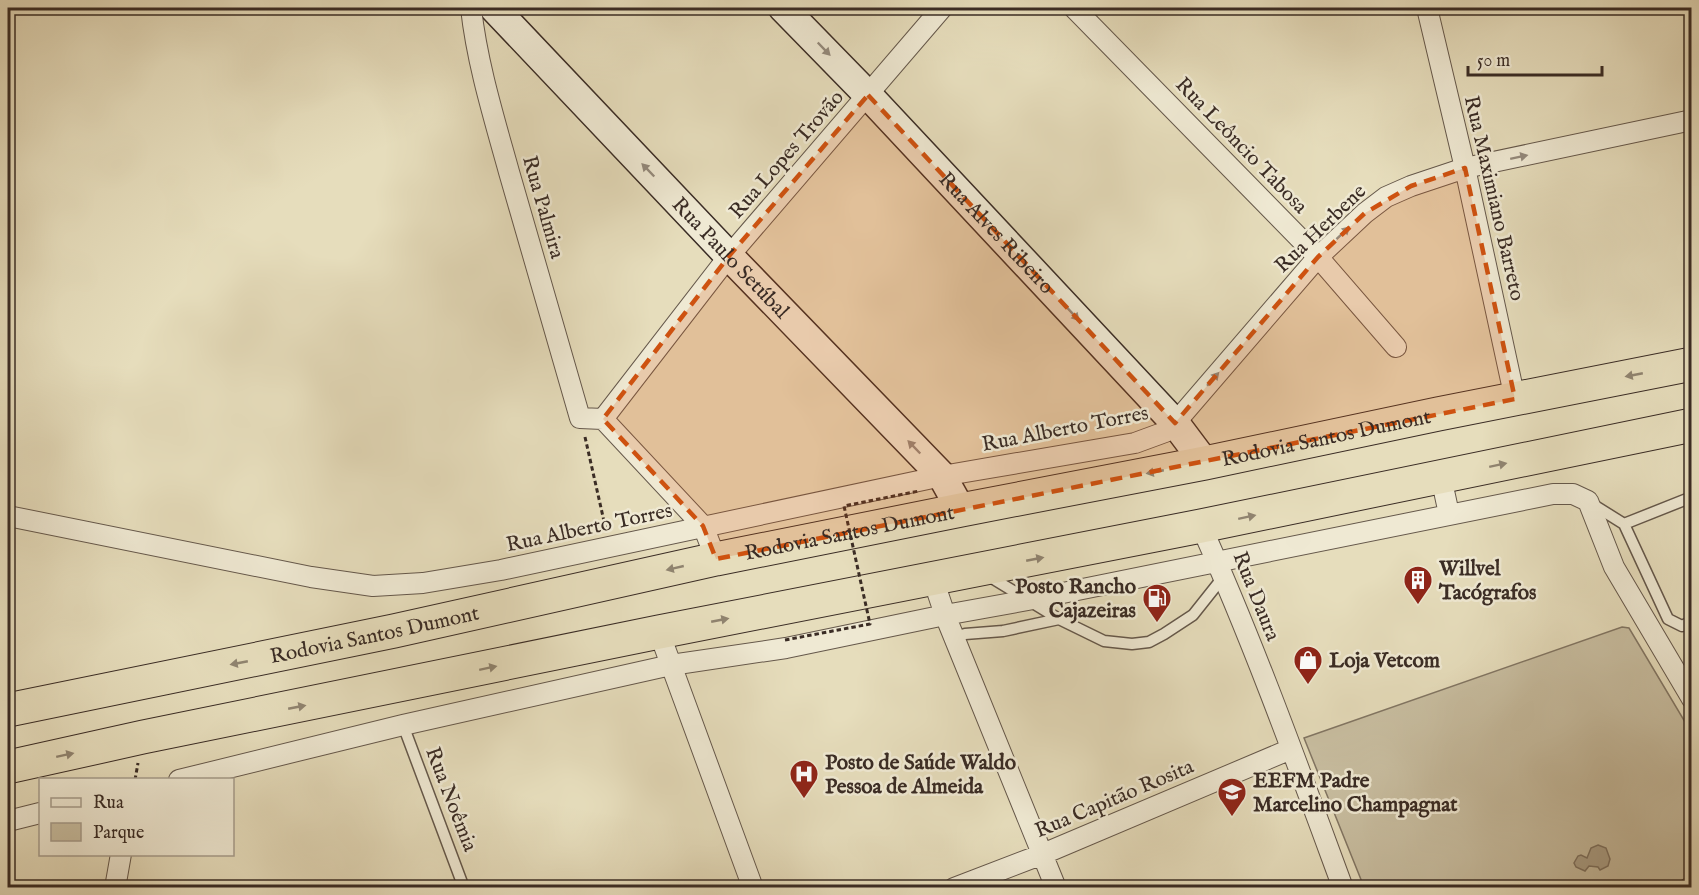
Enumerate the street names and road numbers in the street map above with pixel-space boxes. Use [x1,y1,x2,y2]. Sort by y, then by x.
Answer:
street label: Rua Leôncio Tabosa [1169,72,1314,221]
street label: Rua Lopes Trovão [724,85,850,225]
street label: Rua Maximiano Barreto [1457,93,1530,303]
street label: Rua Palmira [515,153,570,263]
street label: Rua Alves Ribeiro [932,167,1059,300]
street label: Rua Herbene [1270,178,1373,280]
street label: Rua Paulo Setúbal [665,192,795,325]
street label: Rua Alberto Torres [980,400,1151,459]
street label: Rodovia Santos Dumont [1219,404,1433,474]
street label: Rua Alberto Torres [504,498,675,559]
street label: Rodovia Santos Dumont [743,500,957,568]
street label: Rua Daura [1225,548,1286,646]
street label: Rodovia Santos Dumont [268,600,482,671]
street label: Rua Noêmia [418,743,483,857]
street label: Rua Capitão Rosita [1031,753,1199,845]

